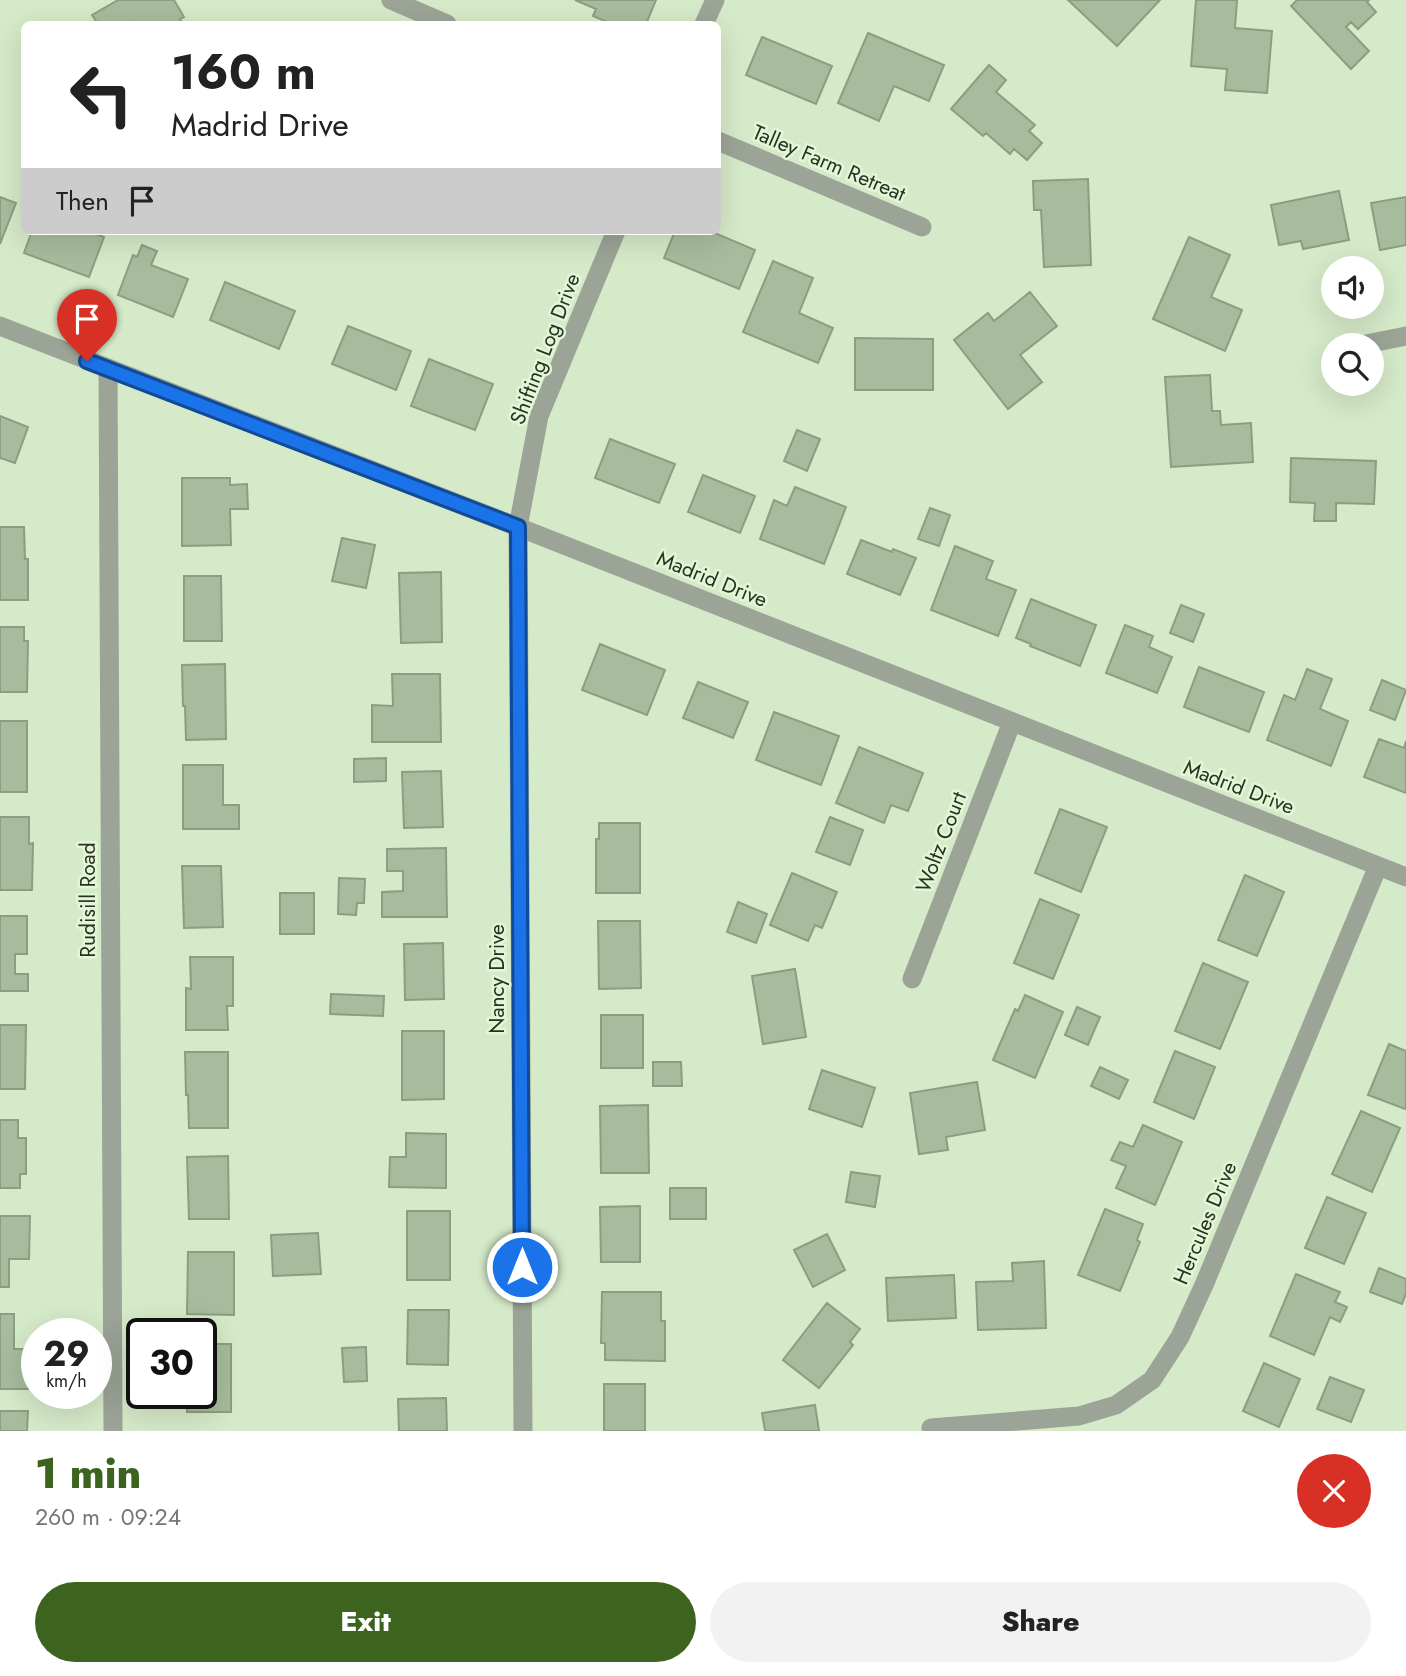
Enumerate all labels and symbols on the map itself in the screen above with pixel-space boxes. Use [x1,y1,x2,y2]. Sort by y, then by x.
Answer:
street label: Talley Farm Retreat [748,117,910,209]
street label: Shifting Log Drive [502,269,588,429]
pin [57,289,117,361]
street label: Madrid Drive [652,543,772,615]
street label: Madrid Drive [1179,752,1299,822]
street label: Woltz Court [908,787,974,897]
street label: Rudisill Road [73,842,103,958]
street label: Nancy Drive [482,924,512,1034]
street label: Hercules Drive [1166,1157,1244,1289]
position arrow [485,1230,559,1304]
speed limit sign: 30 [126,1318,217,1409]

